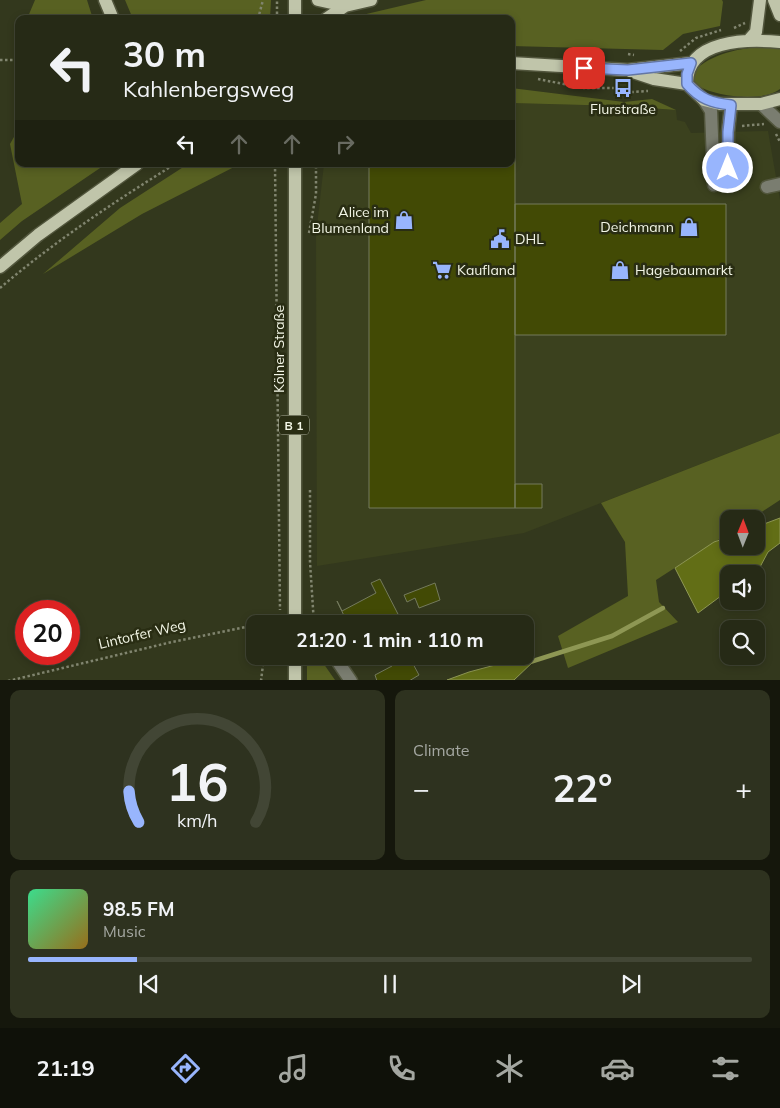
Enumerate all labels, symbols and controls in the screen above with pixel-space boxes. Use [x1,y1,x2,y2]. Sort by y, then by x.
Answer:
text: 30 m [123,32,206,76]
icon: left [40,35,105,100]
pin [563,47,605,89]
icon: arrive [570,54,598,82]
text: Kahlenbergsweg [123,75,294,103]
bus stop icon: Flurstraße [612,77,634,99]
place label: Flurstraße [590,100,656,118]
icon: left [172,130,200,158]
icon: ahead [225,130,253,158]
icon: ahead [278,130,306,158]
icon: right [331,130,359,158]
position arrow [701,141,753,193]
place label: Alice im Blumenland [312,203,389,237]
shop icon: Alice im Blumenland [393,209,415,231]
shop icon: Deichmann [678,216,700,238]
place label: Deichmann [600,218,674,236]
public building icon: DHL [489,228,511,250]
place label: DHL [515,230,544,248]
supermarket icon: Kaufland [431,259,453,281]
shop icon: Hagebaumarkt [609,259,631,281]
place label: Kaufland [457,261,515,279]
place label: Hagebaumarkt [635,261,733,279]
street label: Kölner Straße [270,305,288,393]
road number: B 1 [279,416,309,434]
north arrow [720,510,765,555]
map controls [720,510,765,665]
button: sound [720,565,765,610]
speed limit sign: 20 [15,600,80,665]
street label: Lintorfer Weg [97,615,187,653]
button: search [720,620,765,665]
text: 21:20 · 1 min · 110 m [296,628,484,652]
text: Climate [413,740,469,760]
text: 16 [166,749,229,814]
text: 22° [552,764,613,812]
text: − [413,771,430,806]
text: + [735,771,752,806]
text: km/h [177,809,218,831]
text: 98.5 FM [103,897,175,921]
text: Music [103,921,146,941]
icon: previous [135,970,163,998]
icon: pause [376,970,404,998]
icon: next [617,970,645,998]
icon: directions [168,1051,203,1086]
icon: music [276,1051,311,1086]
icon: phone [384,1051,419,1086]
icon: climate [492,1051,527,1086]
icon: car [600,1051,635,1086]
icon: filters [708,1051,743,1086]
text: 21:19 [37,1054,95,1082]

